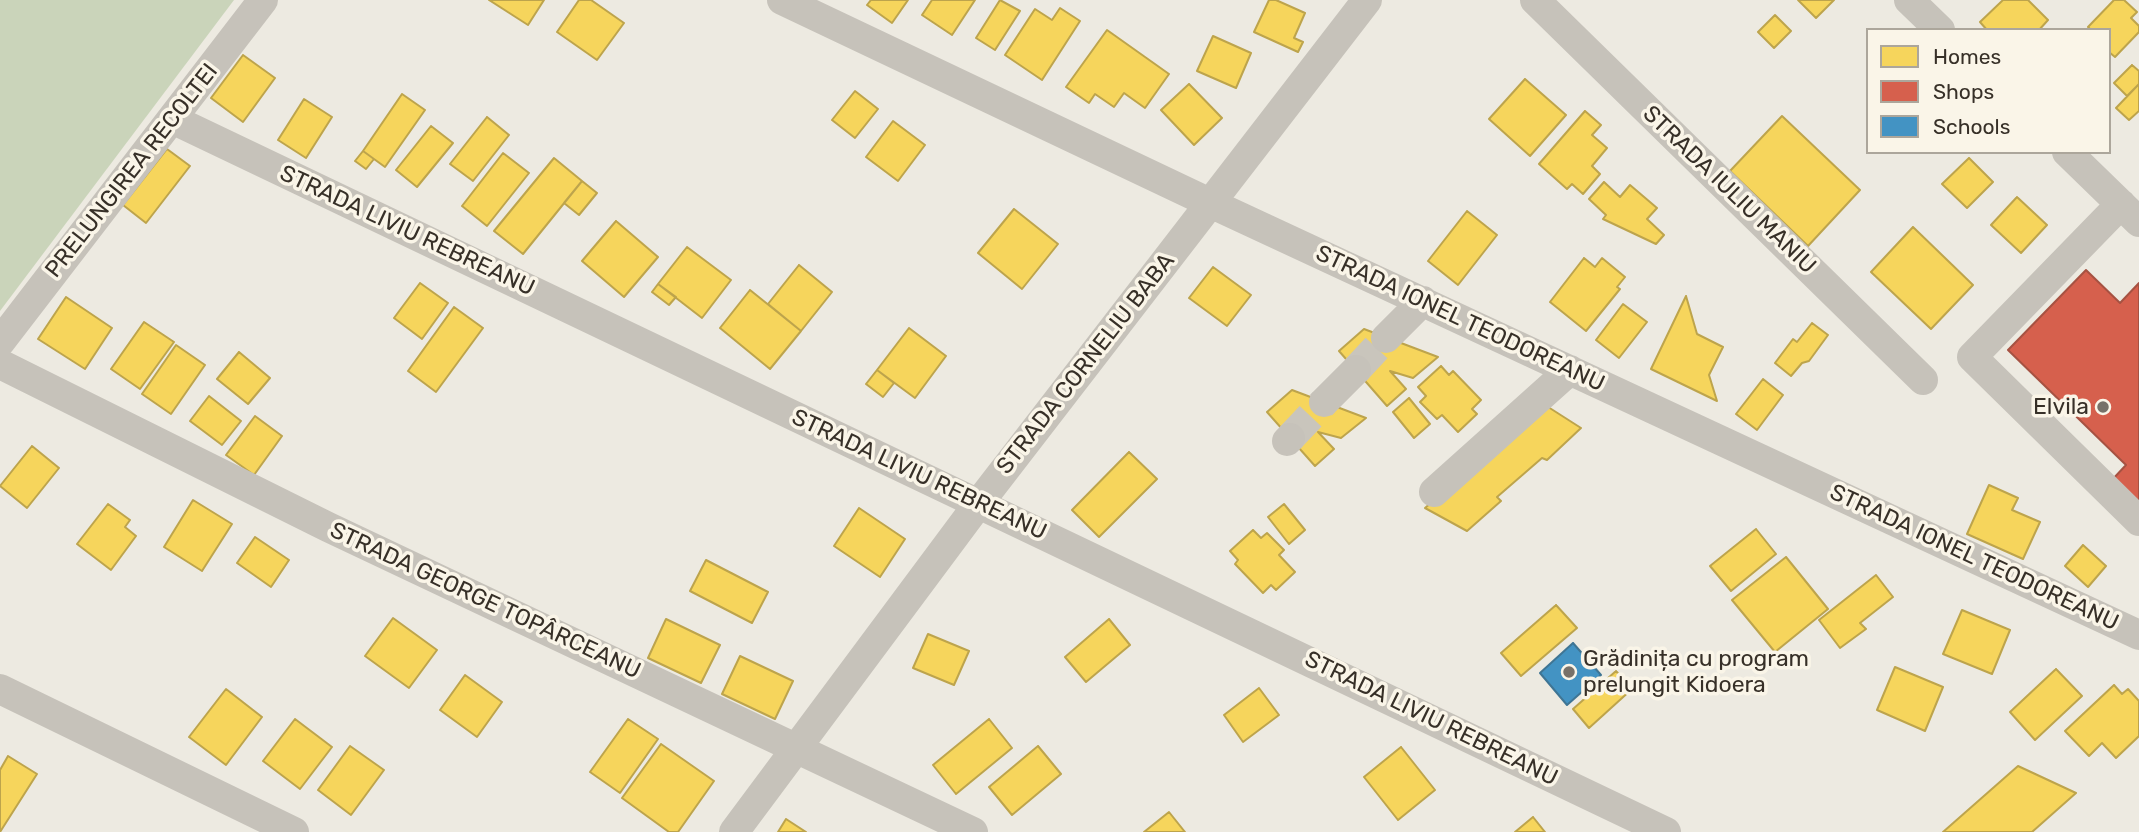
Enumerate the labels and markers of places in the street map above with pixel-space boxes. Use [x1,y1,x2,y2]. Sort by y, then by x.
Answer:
place label: Elvila [2033,393,2089,421]
marker: Elvila [2095,399,2111,415]
place label: Grădinița cu program prelungit Kidoera [1583,645,1809,699]
marker: Grădinița cu program prelungit Kidoera [1561,664,1577,680]

